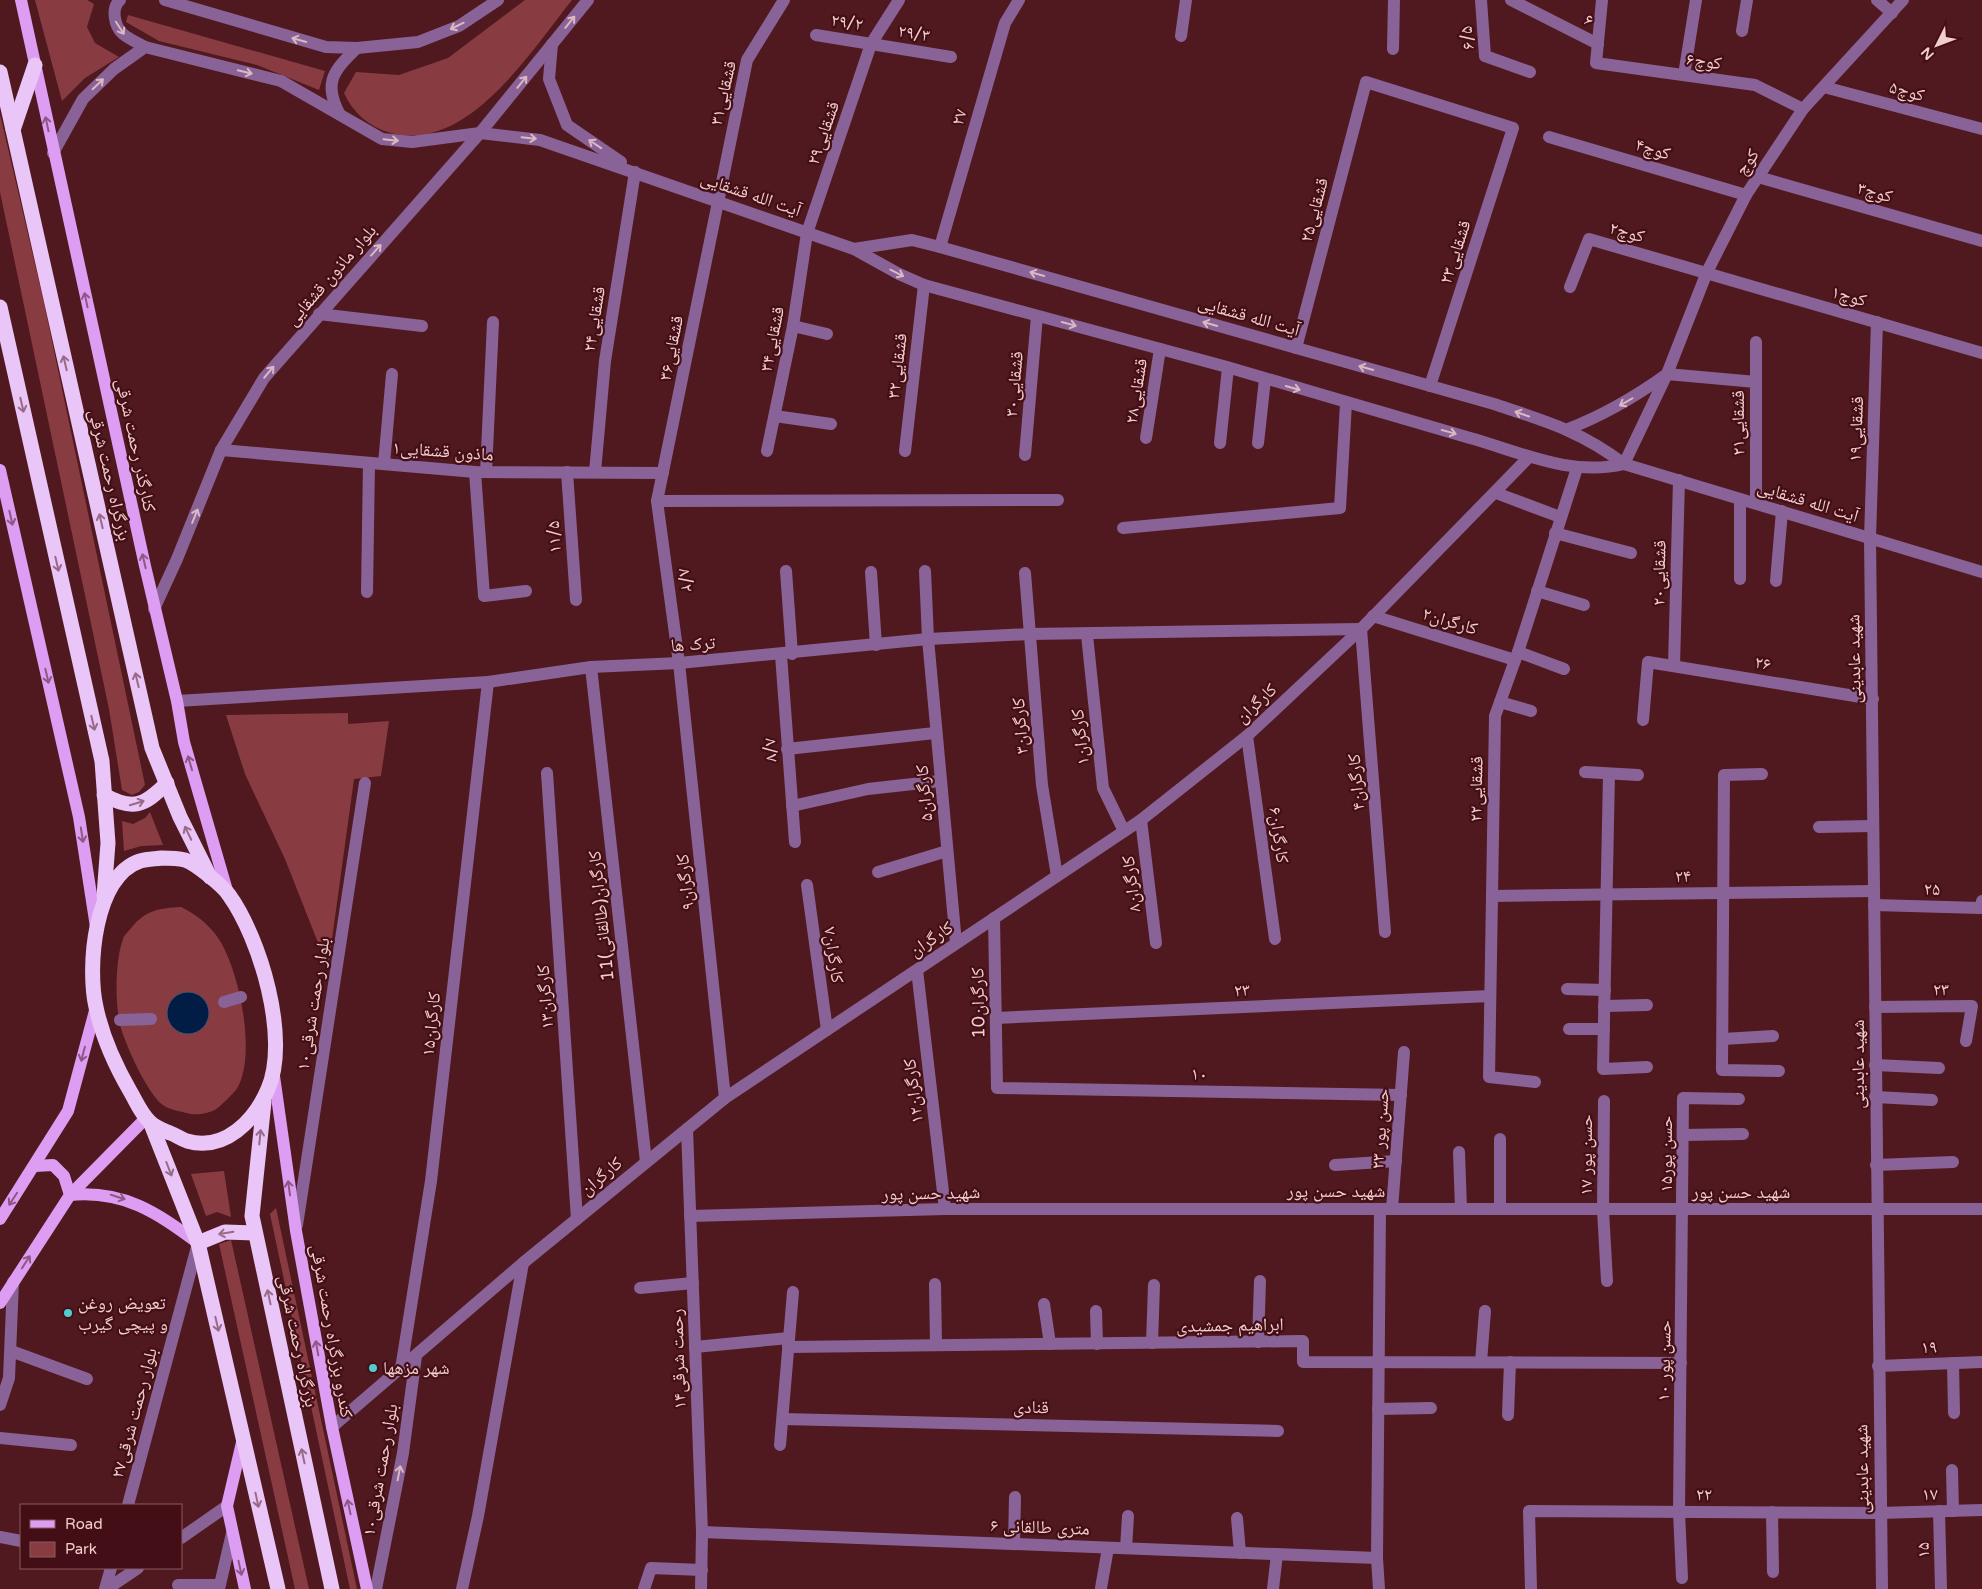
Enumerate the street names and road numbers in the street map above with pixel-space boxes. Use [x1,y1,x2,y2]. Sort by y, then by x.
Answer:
street label: ۶ [1581,8,1597,32]
street label: ۲۹/۲ [829,9,865,35]
street label: ۲۹/۳ [896,20,932,46]
street label: ۶/۵ [1455,25,1479,51]
street label: کوچ۶ [1685,48,1724,75]
street label: ۳۱قشقایی [705,59,741,127]
street label: ۵کوچ [1887,76,1927,107]
street label: قشقایی۲۹ [802,98,844,168]
street label: ۲۷ [946,106,972,128]
street label: کوچ۴ [1633,133,1674,166]
street label: کوچ [1730,144,1765,180]
street label: آیت الله قشقایی [698,167,804,222]
street label: قشقایی۲۵ [1295,175,1333,245]
street label: ۳کوچ [1855,177,1896,209]
street label: قشقایی۲۳ [1434,217,1476,287]
street label: کوچ۲ [1607,217,1648,249]
street label: بلوار ماذون قشقایی [281,220,381,330]
street label: کوچ۱ [1829,281,1870,313]
street label: قشقایی۲۴ [578,285,610,353]
street label: آیت الله قشقایی [1196,291,1303,341]
street label: قشقایی۳۴ [755,305,789,373]
street label: قشقایی۳۶ [654,314,688,382]
street label: قشقایی۳۲ [882,332,912,400]
street label: قشقایی۳۰ [1000,350,1028,418]
street label: قشقایی۲۸ [1120,357,1152,425]
street label: کنارگذر رحمت شرقی [111,376,161,514]
street label: قشقایی۲۱ [1727,390,1749,456]
street label: ۱۹قشقایی [1844,396,1868,462]
street label: بزرگراه رحمت شرقی [84,407,136,543]
street label: ماذون قشقایی۱ [392,436,494,466]
street label: آیت الله قشقایی [1755,475,1862,527]
street label: ۱۱/۵ [542,520,566,554]
street label: ۲۰قشقایی [1647,540,1671,606]
street label: ۸/۲ [673,567,699,593]
street label: کارگران۲ [1420,602,1481,640]
street label: شهید عابدینی [1842,614,1866,704]
street label: ترک ها [670,631,716,657]
street label: ۲۶ [1753,651,1773,675]
street label: کارگران [1231,678,1282,728]
street label: کارگران۳ [1007,696,1033,755]
street label: ۱کارگران [1066,707,1094,766]
street label: ۸/۷ [758,737,782,763]
street label: کارگران۴ [1343,752,1369,811]
street label: ۲۲قشقایی [1464,756,1488,822]
street label: کارگران۵ [911,763,937,822]
street label: ۶کارگران [1264,805,1294,865]
street label: 11کارگران(طالقانی) [583,849,619,983]
street label: کارگران۹ [671,852,699,911]
street label: کارگران۸ [1117,854,1145,913]
street label: ۲۴ [1675,865,1691,887]
street label: ۲۵ [1924,878,1940,900]
street label: کارگران [905,916,958,962]
street label: کارگران۷ [819,925,849,985]
street label: ۱۰بلوار رحمت شرقی [292,936,334,1072]
street label: کارگران۱۳ [532,963,558,1030]
street label: 10کارگران [966,967,990,1039]
street label: ۲۳ [1933,978,1949,1000]
street label: ۲۳ [1233,979,1251,1001]
street label: ۱۵کارگران [417,990,445,1057]
street label: شهید عابدینی [1847,1019,1869,1109]
street label: ۱۲کارگران [898,1057,928,1124]
street label: ۱۰ [1191,1063,1207,1085]
street label: ۲۳ حسن پور [1366,1088,1394,1170]
street label: ۱۷ حسن پور [1575,1115,1597,1196]
street label: حسن پور۱۵ [1655,1116,1677,1192]
street label: کارگران [575,1152,627,1200]
street label: شهید حسن پور [1286,1180,1385,1202]
street label: شهید حسن پور [881,1181,980,1205]
street label: شهید حسن پور [1691,1181,1790,1203]
street label: کندرو بزرگراه رحمت شرقی [306,1243,358,1420]
street label: بزرگراه رحمت شرقی [273,1273,323,1409]
street label: ۱۴رحمت شرقی [665,1308,691,1410]
street label: ابراهیم جمشیدی [1176,1313,1284,1338]
street label: ۱۰ حسن پور [1652,1320,1676,1402]
street label: ۱۹ [1921,1336,1937,1358]
street label: بلوار رحمت شرقی۲۷ [106,1345,162,1481]
street label: قنادی [1013,1396,1049,1418]
street label: بلوار رحمت شرقی۱۰ [358,1402,402,1538]
street label: شهید عابدینی [1850,1424,1874,1514]
street label: ۲۲ [1696,1483,1712,1505]
street label: ۱۷ [1922,1483,1938,1505]
street label: ۶ متری طالقانی [990,1514,1090,1540]
street label: ۱۵ [1912,1542,1934,1558]

